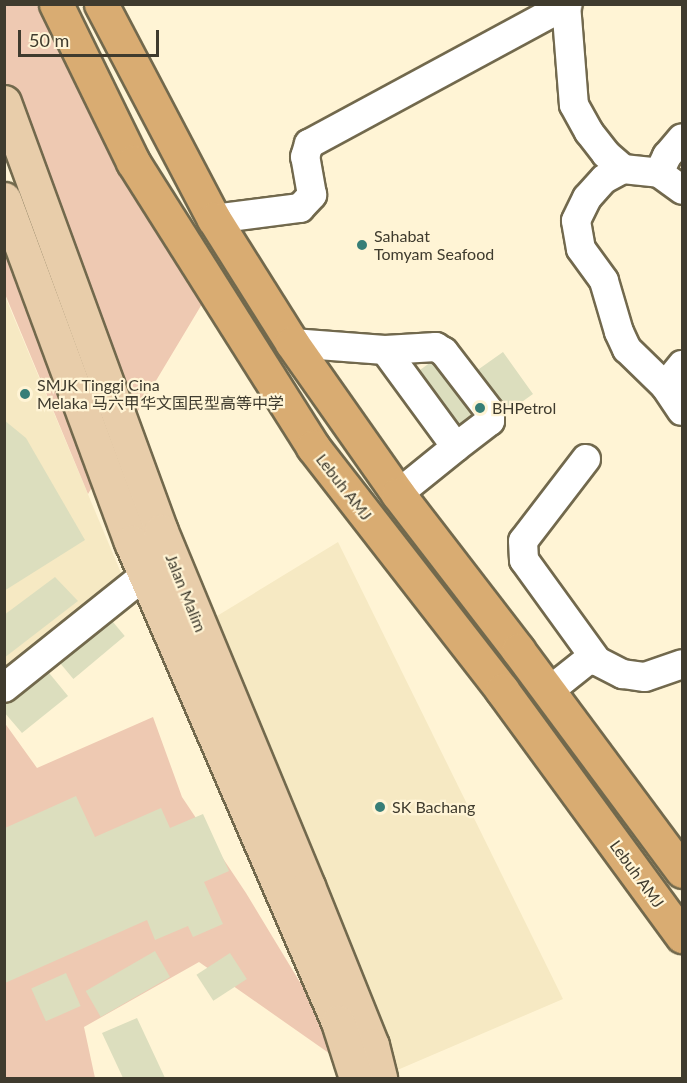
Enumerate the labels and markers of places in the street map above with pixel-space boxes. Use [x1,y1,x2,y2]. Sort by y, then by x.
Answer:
place label: Sahabat Tomyam Seafood [374,226,494,264]
marker: Sahabat Tomyam Seafood [355,238,369,252]
place label: SMJK Tinggi Cina Melaka 马六甲华文国民型高等中学 [37,375,284,413]
marker: SMJK Tinggi Cina Melaka 马六甲华文国民型高等中学 [18,387,32,401]
place label: BHPetrol [492,398,556,418]
marker: BHPetrol [473,401,487,415]
place label: SK Bachang [392,797,475,817]
marker: SK Bachang [373,800,387,814]

